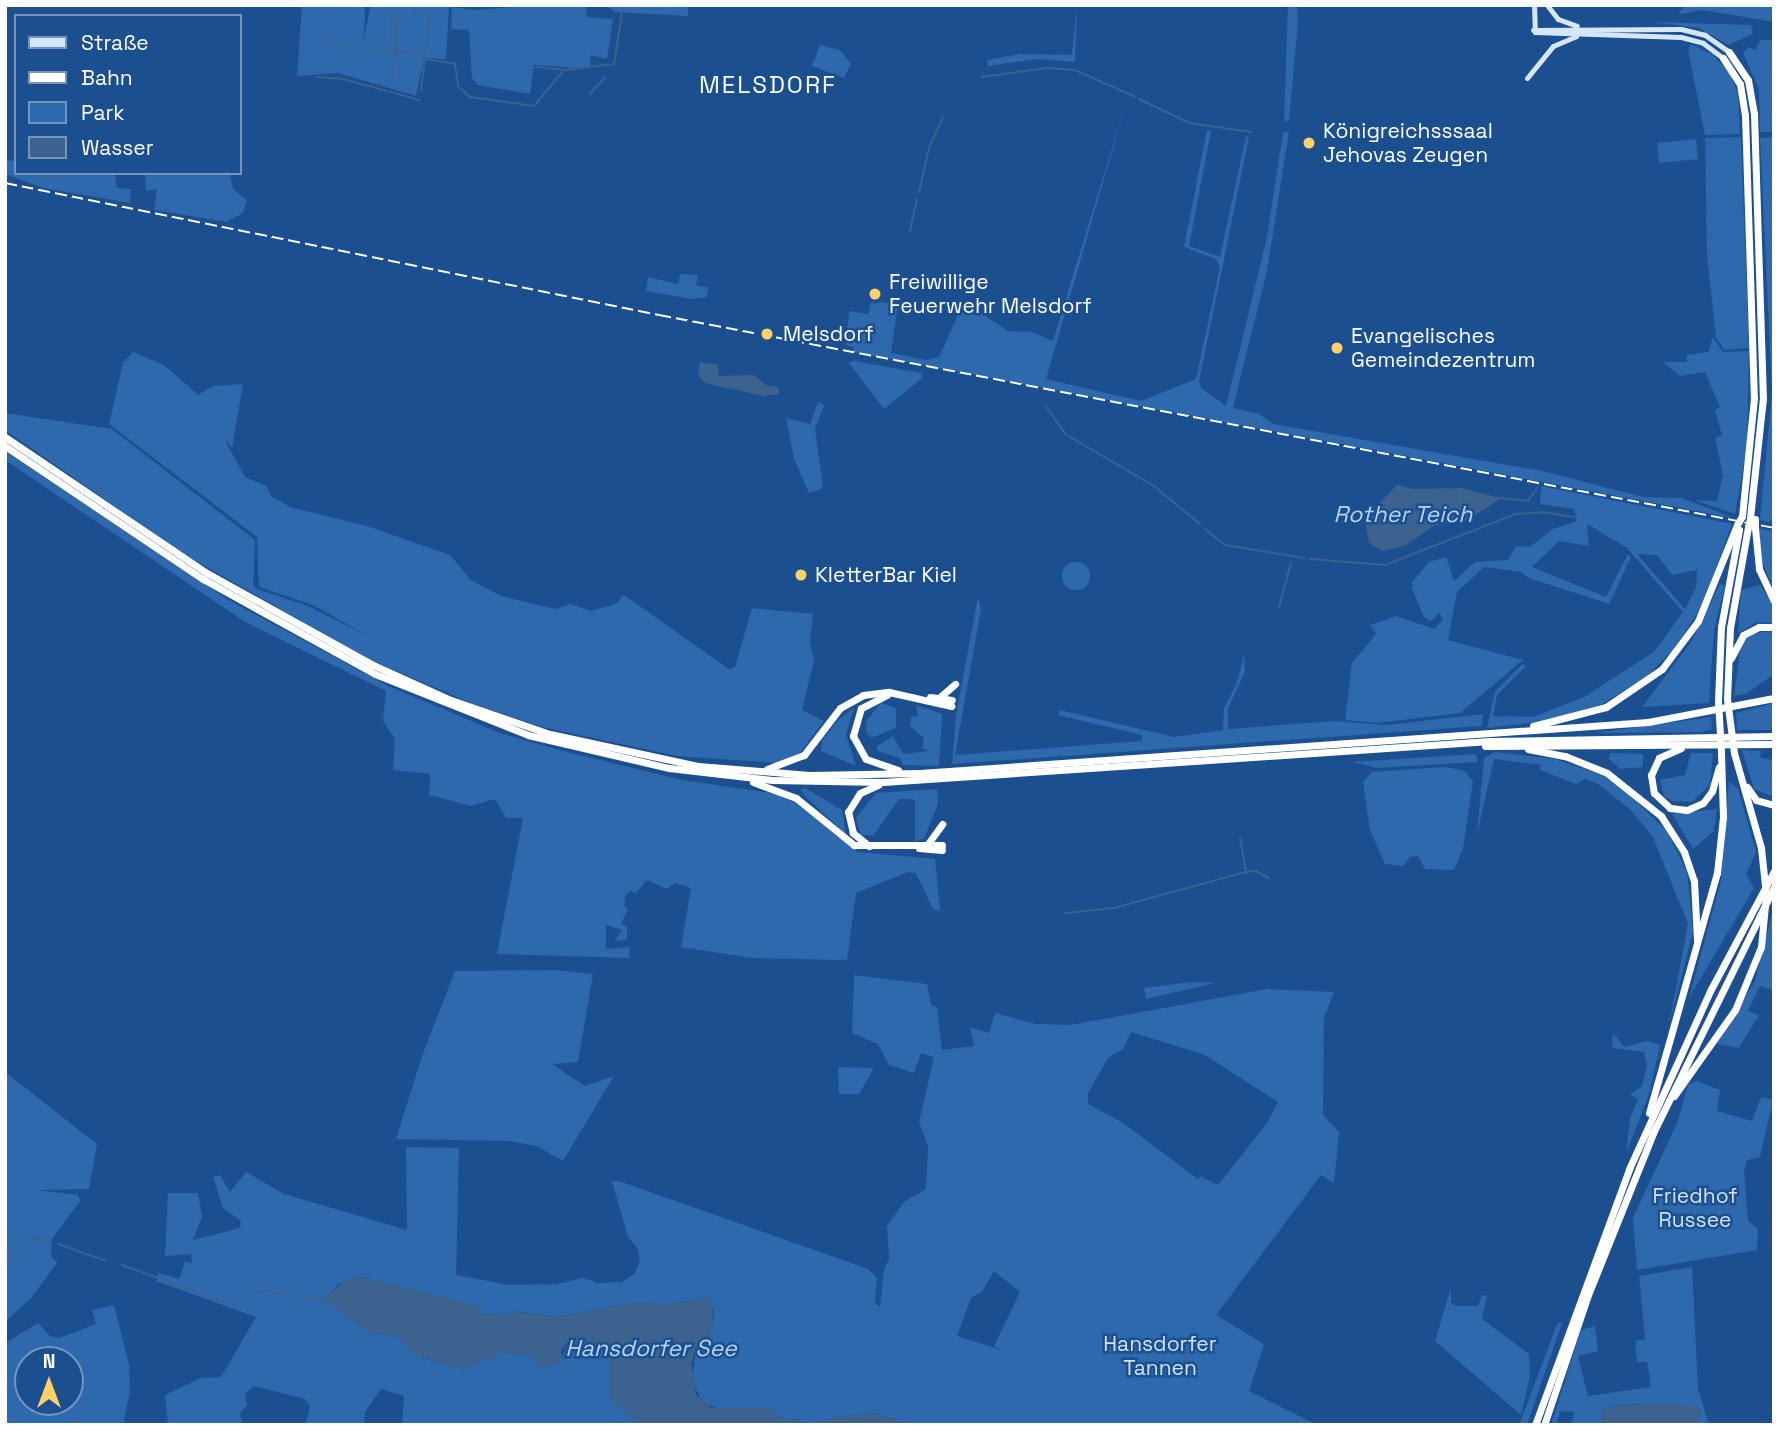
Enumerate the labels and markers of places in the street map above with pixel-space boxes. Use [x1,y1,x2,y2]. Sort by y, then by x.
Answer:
place label: Königreichsssaal Jehovas Zeugen [1323,118,1493,168]
marker: Königreichsssaal Jehovas Zeugen [1301,135,1317,151]
place label: Freiwillige Feuerwehr Melsdorf [889,269,1092,319]
marker: Freiwillige Feuerwehr Melsdorf [867,286,883,302]
place label: Melsdorf [783,321,874,347]
place label: Evangelisches Gemeindezentrum [1351,323,1535,373]
marker: Melsdorf [757,324,777,344]
marker: Evangelisches Gemeindezentrum [1329,340,1345,356]
place label: KletterBar Kiel [815,562,957,588]
marker: KletterBar Kiel [793,567,809,583]

